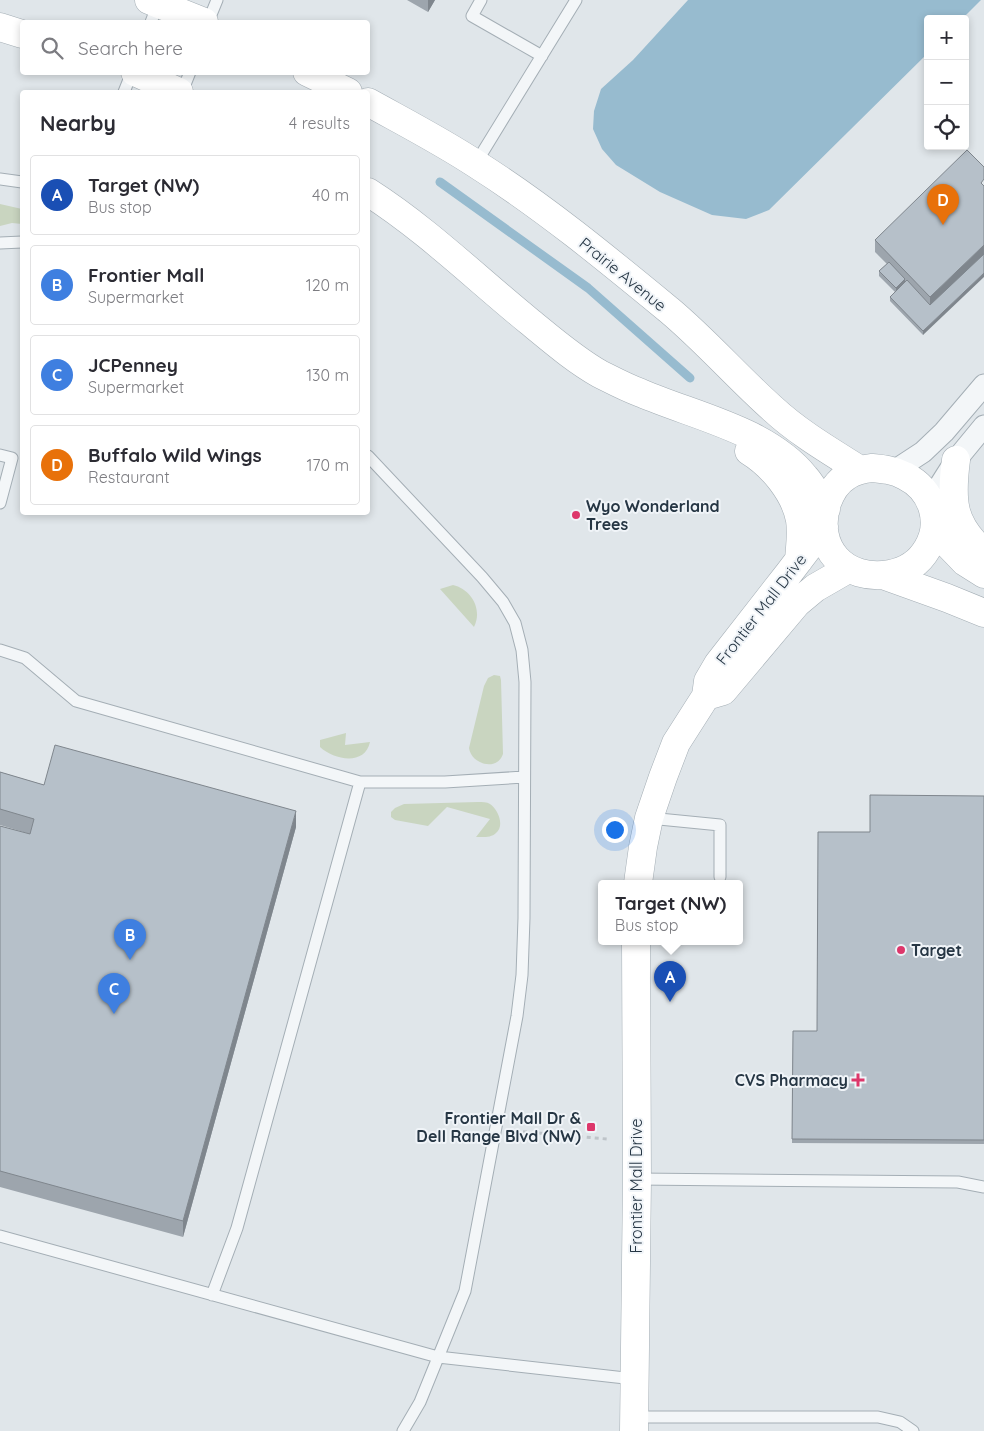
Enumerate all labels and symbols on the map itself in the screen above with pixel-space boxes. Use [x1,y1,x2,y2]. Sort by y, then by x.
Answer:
pin: D [927,184,959,225]
street label: Prairie Avenue [575,233,671,315]
place label: Wyo Wonderland Trees [586,496,720,534]
marker: Wyo Wonderland Trees [570,509,582,521]
street label: Frontier Mall Drive [711,550,811,668]
your location [602,817,628,843]
pin: B [114,919,146,960]
place label: Target [911,940,962,960]
marker: Target [895,944,907,956]
pin: A [654,961,686,1002]
pin: C [98,973,130,1014]
place label: CVS Pharmacy [735,1070,848,1090]
marker: CVS Pharmacy [852,1074,864,1086]
place label: Frontier Mall Dr & Dell Range Blvd (NW) [416,1108,581,1146]
street label: Frontier Mall Drive [626,1118,646,1254]
marker: Frontier Mall Dr & Dell Range Blvd (NW) [585,1121,597,1133]

